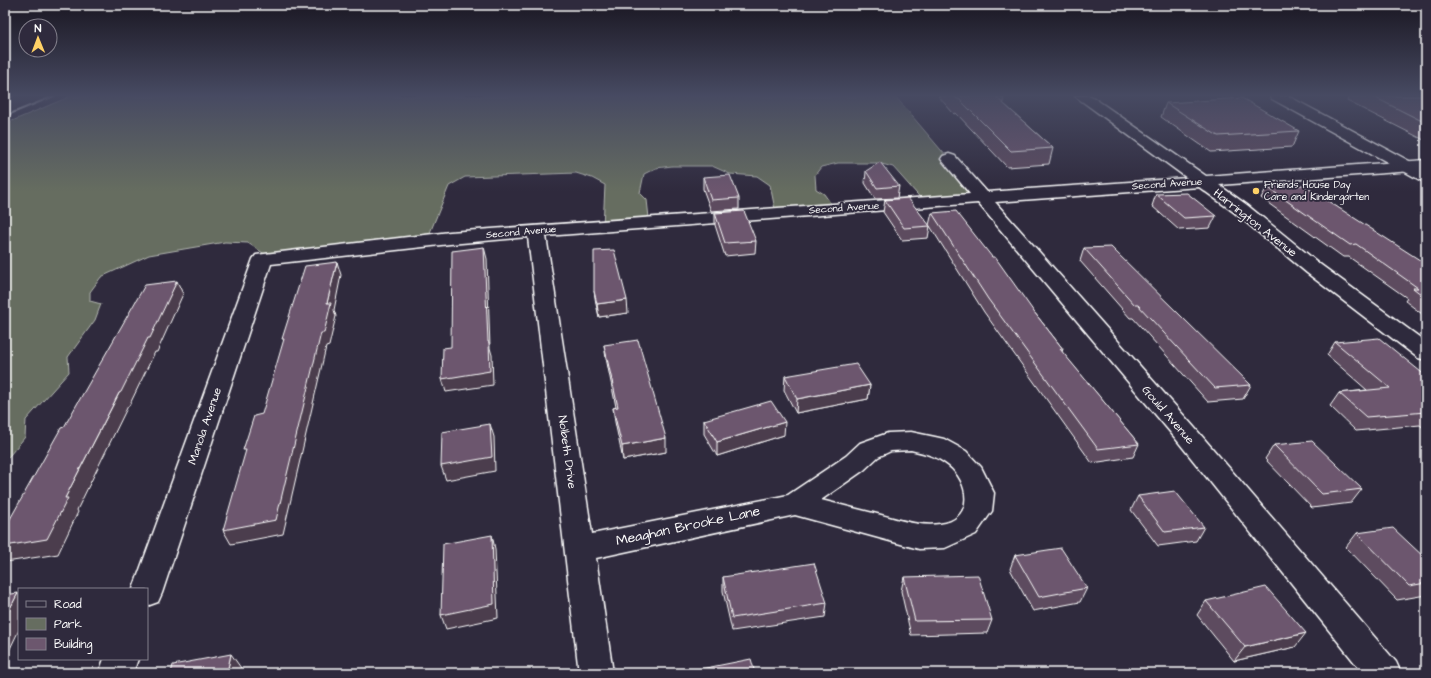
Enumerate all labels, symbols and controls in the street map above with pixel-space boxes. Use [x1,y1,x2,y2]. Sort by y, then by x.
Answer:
north arrow [18,18,58,58]
text: N [34,21,42,36]
street label: Second Avenue [1131,175,1203,193]
place label: Friends House Day Care and Kindergarten [1264,178,1369,205]
street label: Harrington Avenue [1209,185,1301,262]
marker: Friends House Day Care and Kindergarten [1251,186,1261,196]
street label: Second Avenue [808,199,880,217]
street label: Second Avenue [485,222,557,242]
street label: Gould Avenue [1138,382,1199,449]
street label: Manola Avenue [184,385,226,467]
street label: Nolbeth Drive [553,414,581,490]
street label: Meaghan Brooke Lane [614,501,762,551]
legend [18,588,148,660]
text: Road [54,596,82,613]
text: Park [54,616,82,633]
text: Building [54,636,92,654]

